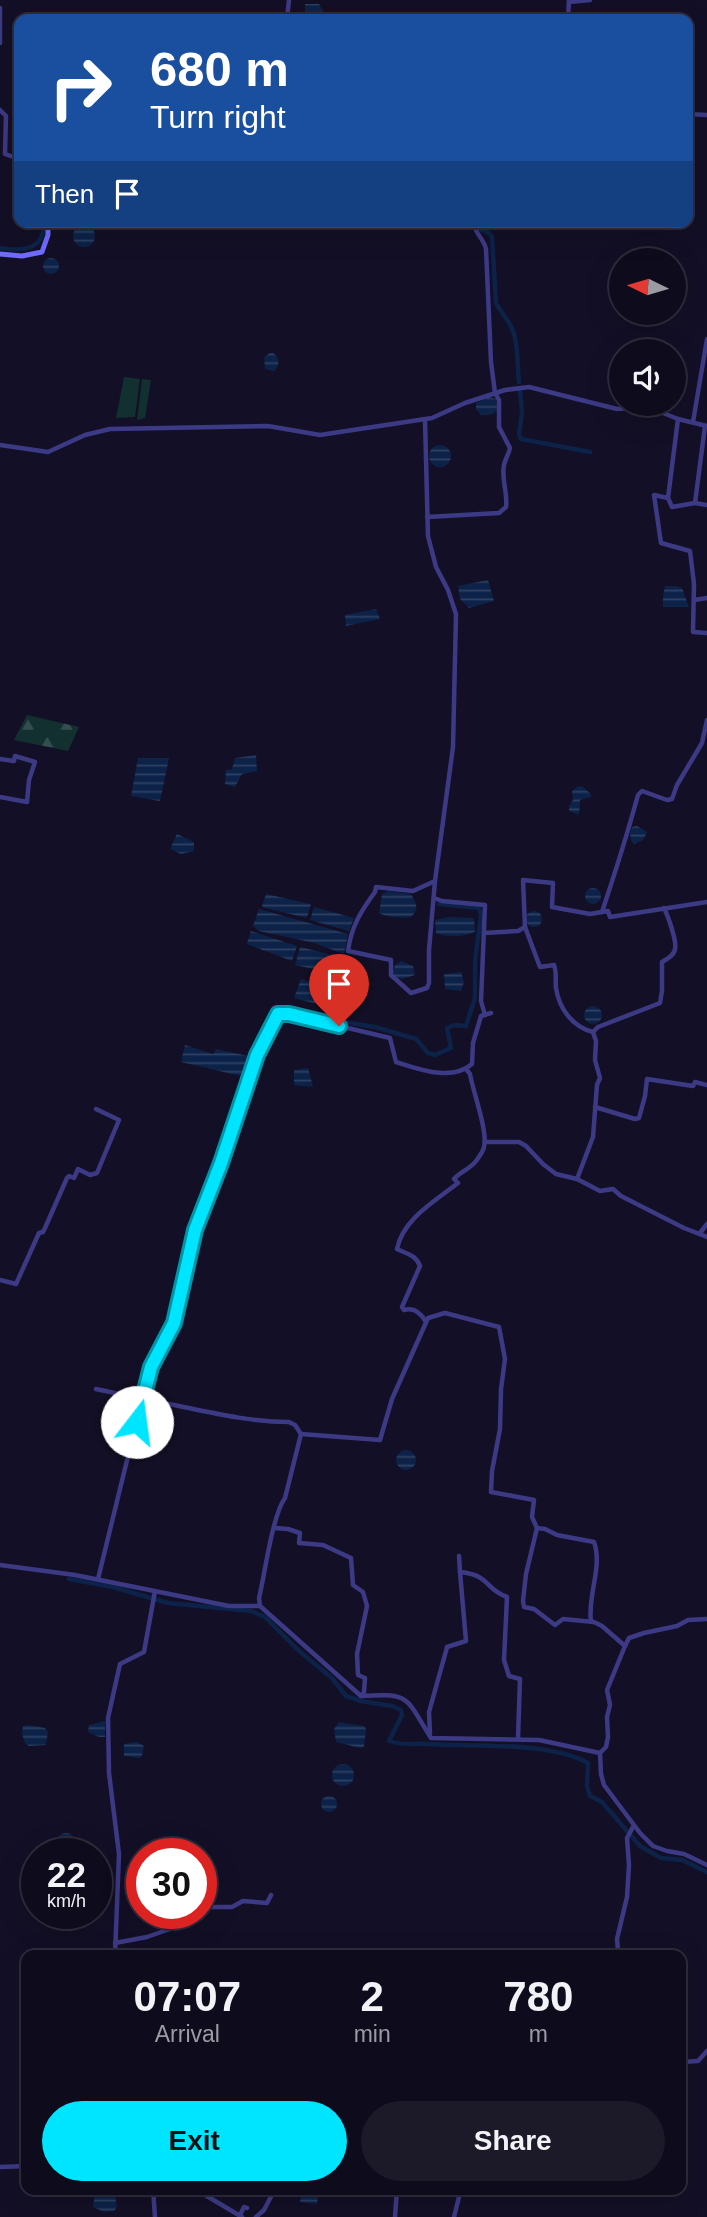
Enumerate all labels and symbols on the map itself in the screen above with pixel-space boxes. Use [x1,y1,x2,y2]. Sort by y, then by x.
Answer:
north arrow [609,248,686,326]
pin [309,954,369,1026]
position arrow [100,1385,174,1459]
speed limit sign: 30 [126,1838,217,1929]

